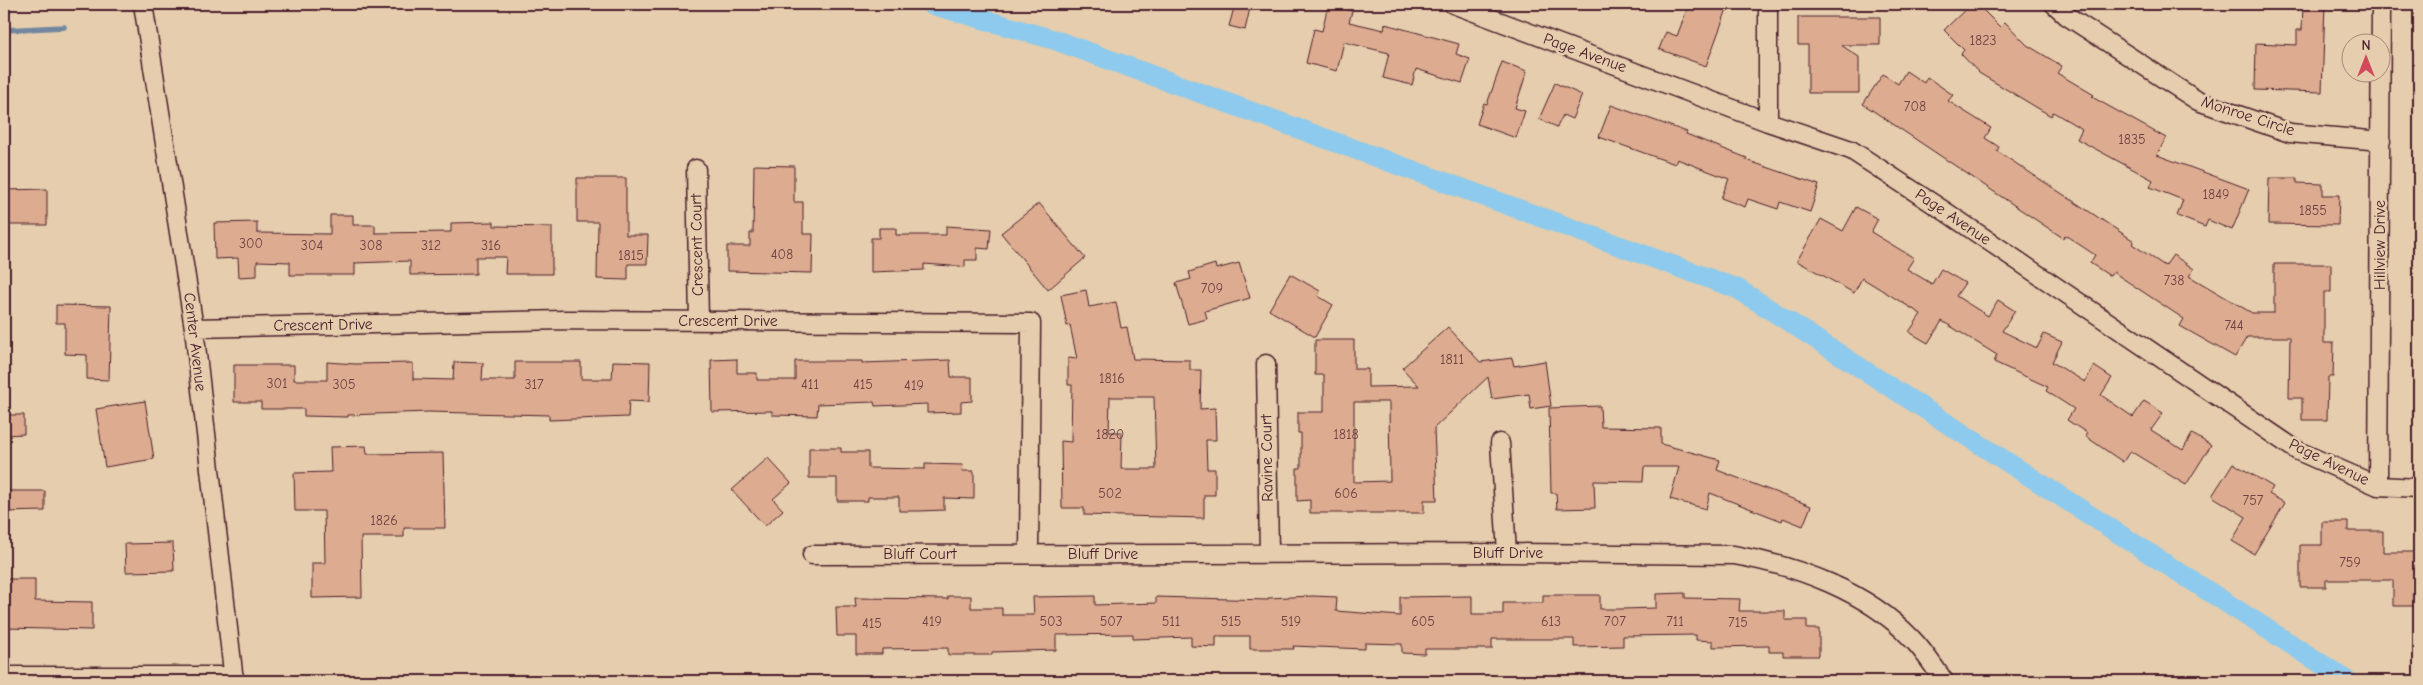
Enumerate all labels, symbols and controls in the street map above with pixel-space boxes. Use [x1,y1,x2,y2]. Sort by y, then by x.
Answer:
street label: Page Avenue [1541,30,1629,76]
house number: 1823 [1969,32,1997,49]
north arrow [2340,32,2390,82]
text: N [2361,37,2371,54]
street label: Monroe Circle [2199,92,2297,140]
house number: 708 [1904,98,1926,115]
house number: 1835 [2118,131,2146,148]
street label: Page Avenue [1912,185,1994,249]
house number: 1849 [2203,186,2229,203]
street label: Crescent Court [687,193,707,296]
street label: Hillview Drive [2371,200,2389,290]
house number: 1855 [2299,202,2327,219]
house number: 300 [239,235,263,252]
house number: 304 [301,237,323,254]
house number: 308 [360,237,382,254]
house number: 312 [421,237,441,254]
house number: 316 [481,237,501,254]
house number: 408 [771,246,793,263]
house number: 1815 [618,247,644,264]
house number: 738 [2164,272,2184,289]
house number: 709 [1201,280,1223,297]
street label: Center Avenue [180,292,210,392]
street label: Crescent Drive [678,312,778,330]
street label: Crescent Drive [273,315,373,335]
house number: 744 [2224,317,2244,334]
house number: 1811 [1440,351,1464,368]
house number: 1816 [1099,370,1125,387]
house number: 301 [266,375,288,392]
house number: 305 [332,376,356,393]
house number: 317 [524,376,544,393]
house number: 411 [801,376,819,393]
house number: 415 [853,376,873,393]
house number: 419 [904,377,924,394]
street label: Ravine Court [1257,414,1277,502]
house number: 1820 [1096,426,1124,443]
house number: 1818 [1333,426,1359,443]
street label: Page Avenue [2286,435,2372,489]
house number: 502 [1098,485,1122,502]
house number: 606 [1334,485,1358,502]
house number: 757 [2243,492,2264,509]
house number: 1826 [370,512,398,529]
street label: Bluff Drive [1473,544,1543,562]
street label: Bluff Court [883,545,957,563]
street label: Bluff Drive [1068,545,1138,563]
house number: 759 [2339,554,2361,571]
house number: 419 [922,613,942,630]
house number: 503 [1039,613,1063,630]
house number: 507 [1100,613,1123,630]
house number: 511 [1162,613,1180,630]
house number: 515 [1221,613,1241,630]
house number: 519 [1281,613,1301,630]
house number: 605 [1411,613,1435,630]
house number: 613 [1541,613,1561,630]
house number: 707 [1604,613,1626,630]
house number: 711 [1666,613,1684,630]
house number: 715 [1728,614,1748,631]
house number: 415 [862,615,882,632]

